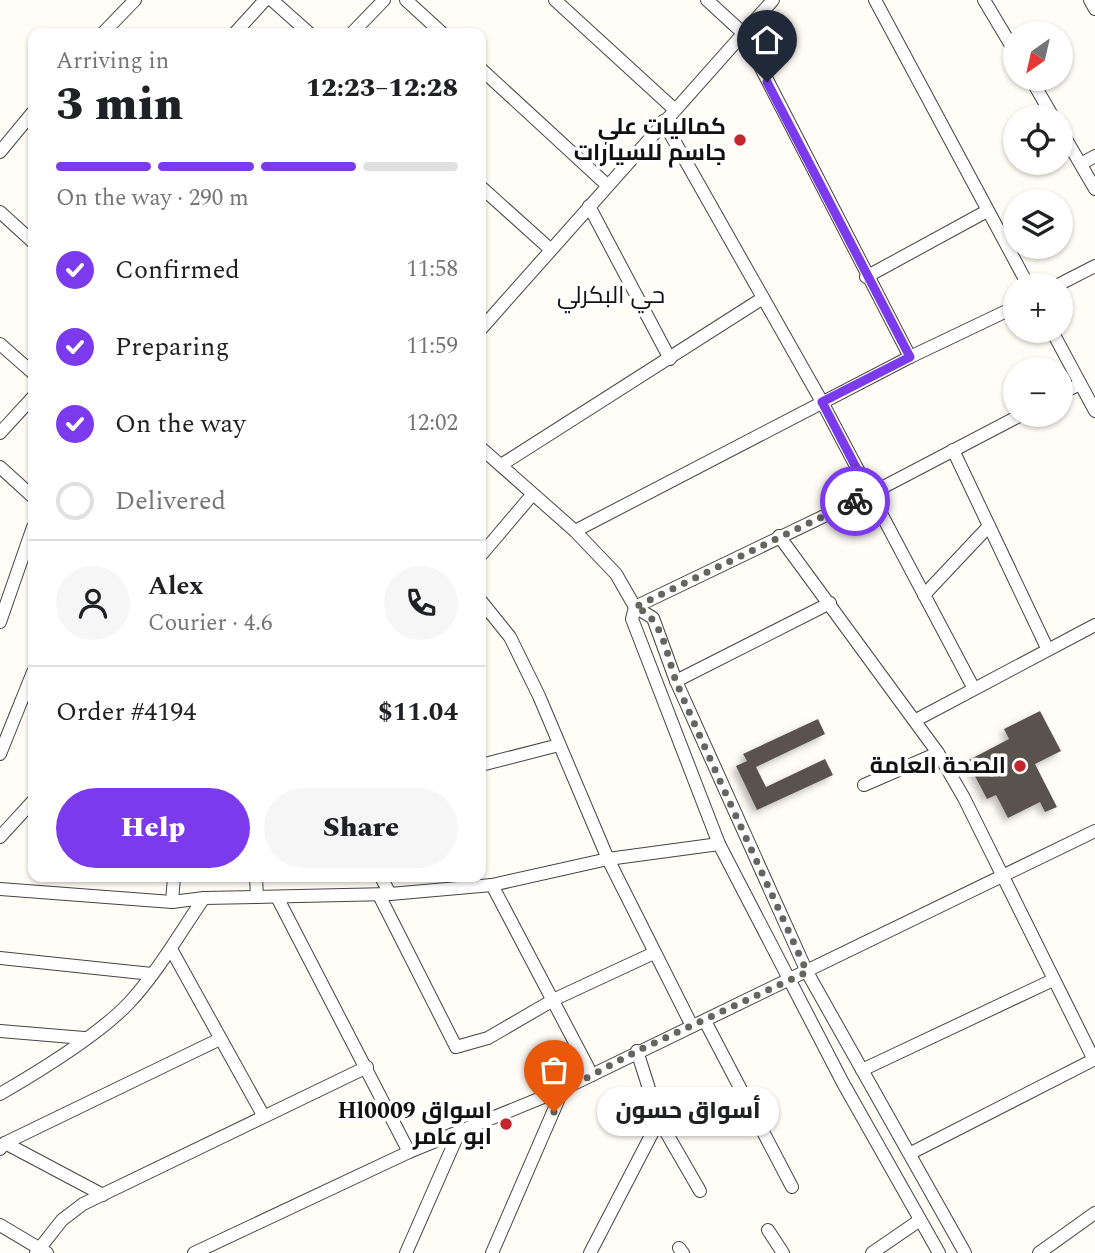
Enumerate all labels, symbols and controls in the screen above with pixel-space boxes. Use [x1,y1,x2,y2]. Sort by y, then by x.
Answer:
pin [737,10,797,82]
icon: home [748,21,786,59]
north arrow [1003,21,1073,91]
map controls [1003,21,1073,427]
text: Arriving in [56,44,169,79]
text: 12:23–12:28 [306,68,458,108]
text: 3 min [56,70,183,140]
button: locate [1003,105,1073,175]
place label: كماليات علي جاسم للسيارات [574,110,726,171]
marker: كماليات علي جاسم للسيارات [732,132,748,148]
text: On the way · 290 m [56,181,249,216]
button: layers [1003,189,1073,259]
text: Confirmed [115,250,240,290]
icon: check [56,251,94,289]
text: 11:58 [406,252,458,287]
button: + [1003,273,1073,343]
district label: حي البكرلي [557,278,665,314]
text: Preparing [115,327,229,367]
icon: check [56,328,94,366]
text: 11:59 [406,329,458,364]
button: − [1003,357,1073,427]
text: On the way [115,404,246,444]
icon: check [56,405,94,443]
text: 12:02 [406,406,458,441]
courier [820,466,890,536]
text: Delivered [115,481,226,521]
icon: bike [836,482,874,520]
button: person [56,566,130,640]
text: Alex [148,566,203,606]
button: phone [384,566,458,640]
text: Courier · 4.6 [148,606,273,641]
text: Order #4194 [56,692,196,732]
text: $11.04 [378,692,458,732]
place label: الصحة العامة [870,749,1006,784]
marker: الصحة العامة [1012,758,1028,774]
button: Help [56,788,250,868]
button: Share [264,788,458,868]
pin [524,1040,584,1112]
icon: bag [535,1051,573,1089]
callout: أسواق حسون [596,1088,778,1136]
place label: Hl0009 اسواق ابو عامر [337,1094,492,1155]
text: أسواق حسون [615,1094,761,1129]
marker: Hl0009 اسواق ابو عامر [498,1116,514,1132]

